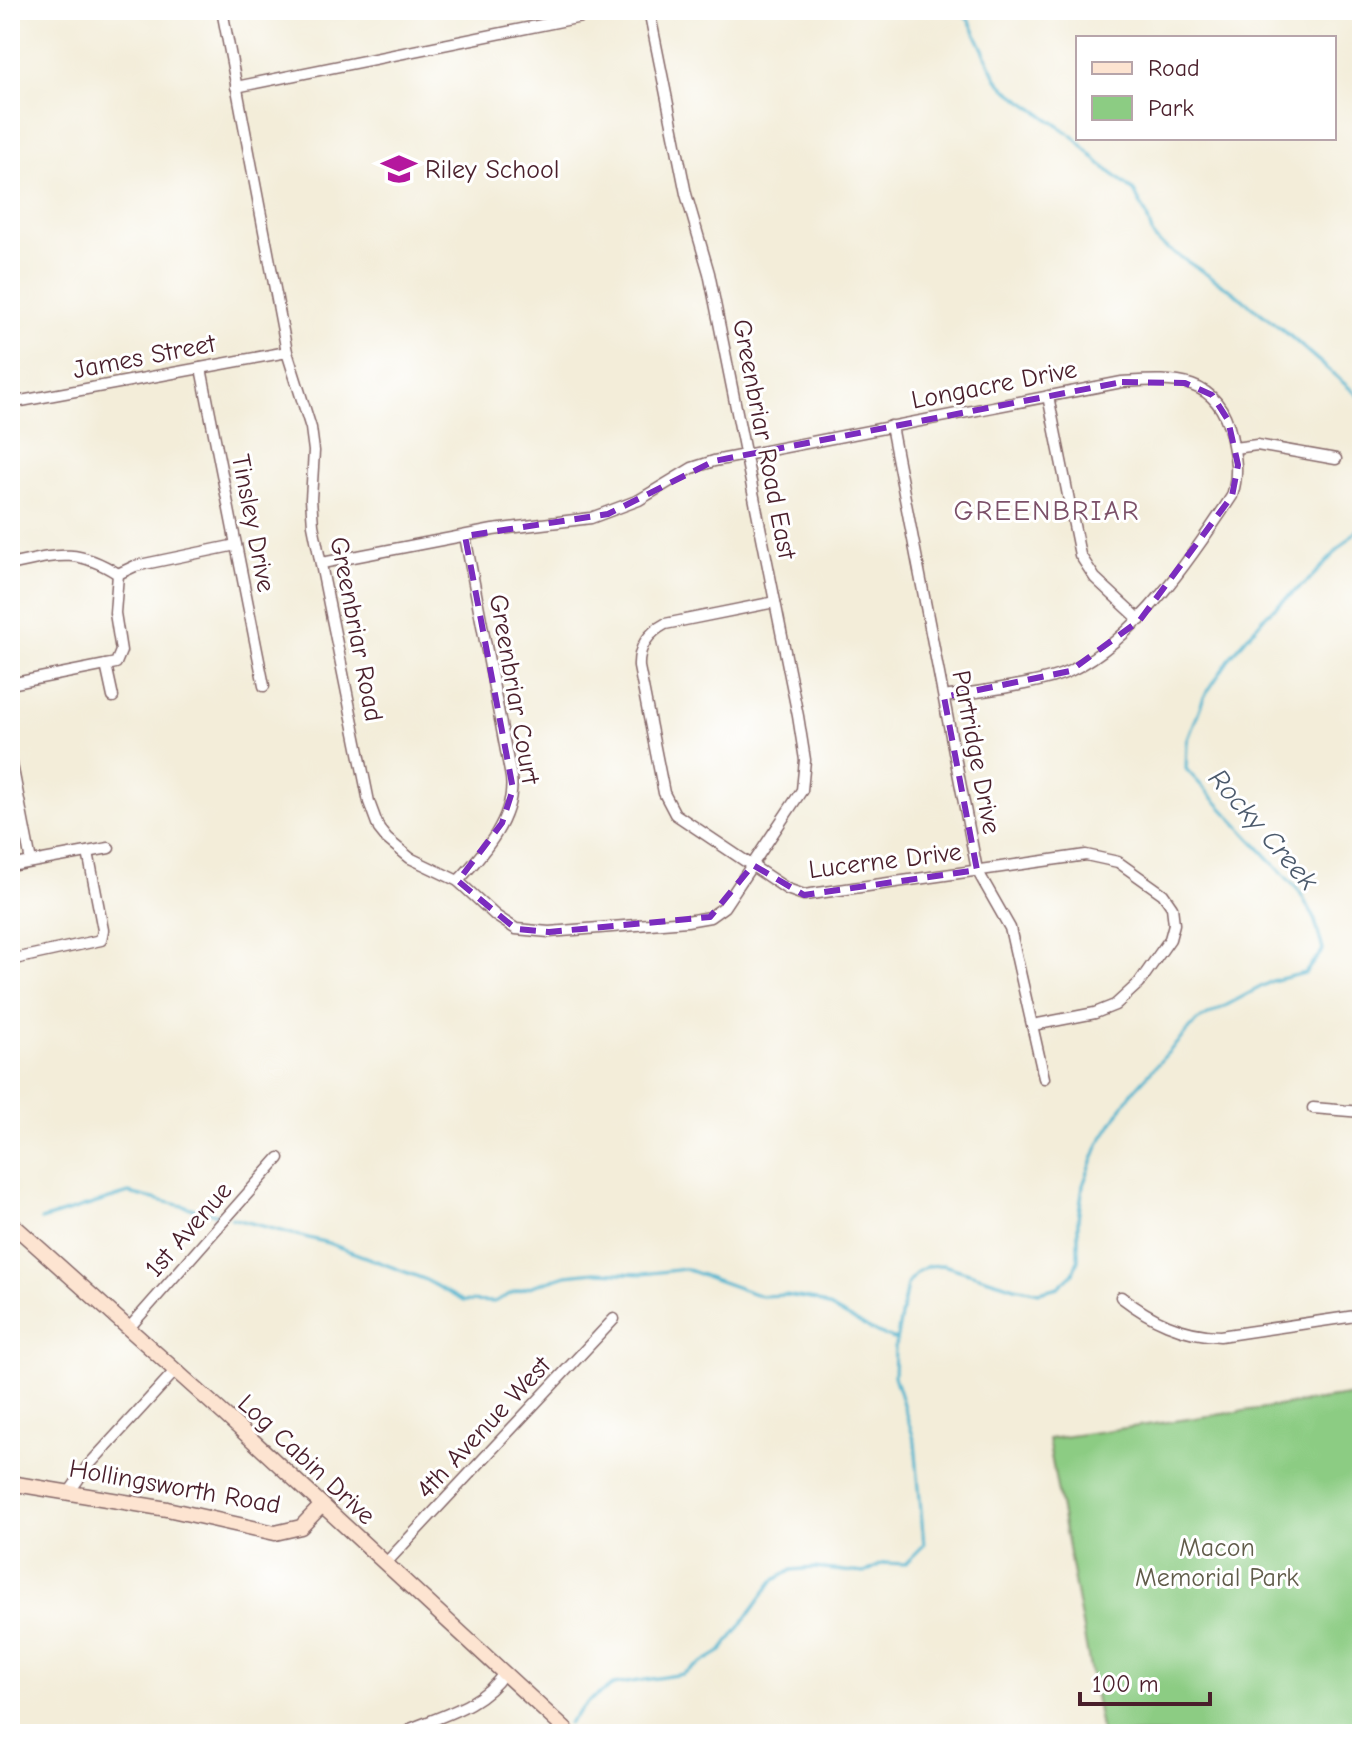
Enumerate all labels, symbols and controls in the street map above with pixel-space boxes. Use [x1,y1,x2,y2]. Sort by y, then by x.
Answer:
legend [1076,36,1336,140]
text: Road [1148,54,1200,82]
text: Park [1148,94,1194,122]
school or university icon: Riley School [380,150,418,188]
place label: Riley School [425,155,559,185]
street label: Greenbriar Road East [726,317,802,563]
street label: James Street [70,328,219,385]
street label: Longacre Drive [909,354,1079,416]
street label: Tinsley Drive [225,452,281,595]
district label: GREENBRIAR [954,495,1140,527]
street label: Greenbriar Road [323,534,389,724]
street label: Greenbriar Court [483,592,546,788]
street label: Partridge Drive [945,668,1007,837]
water label: Rocky Creek [1202,763,1325,897]
street label: Lucerne Drive [807,837,963,885]
street label: 1st Avenue [139,1176,238,1283]
street label: 4th Avenue West [411,1350,558,1505]
street label: Log Cabin Drive [231,1388,381,1531]
street label: Hollingsworth Road [67,1454,283,1520]
park label: Macon Memorial Park [1135,1533,1299,1593]
scale bar [1080,1656,1210,1706]
text: 100 m [1092,1670,1159,1698]

